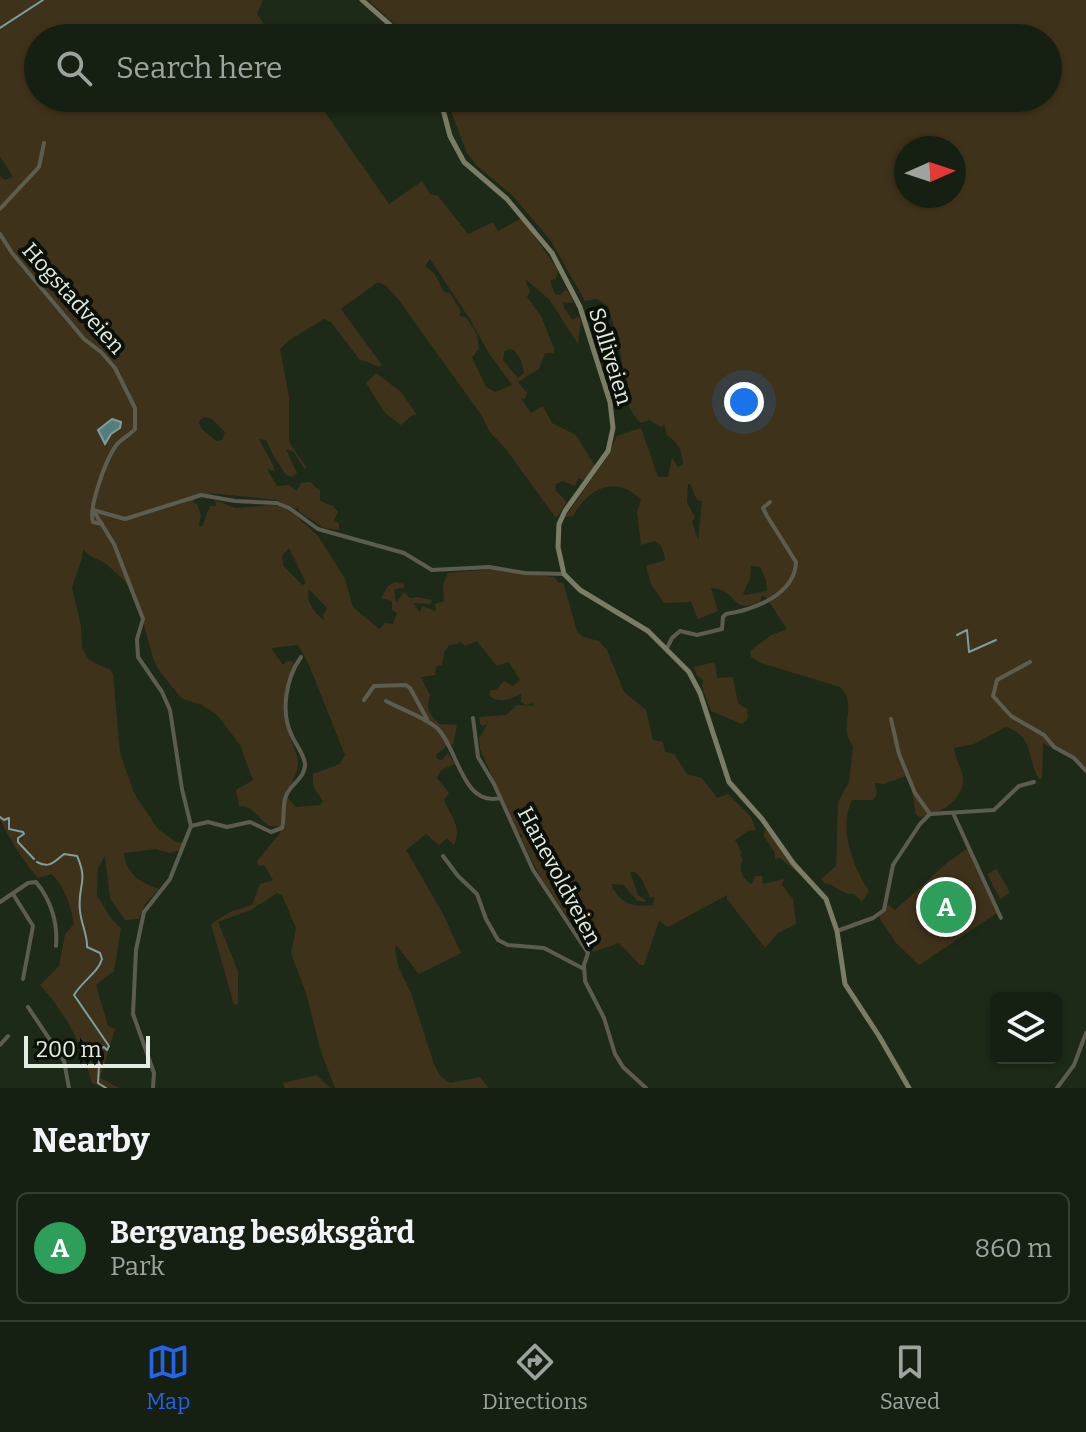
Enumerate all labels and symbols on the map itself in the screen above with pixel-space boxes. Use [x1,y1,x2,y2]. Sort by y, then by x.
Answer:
north arrow [894,136,966,208]
street label: Hogstadveien [17,237,131,360]
street label: Solliveien [583,304,638,408]
your location [724,382,764,422]
street label: Hanevoldveien [512,802,607,950]
pin: A [920,877,972,937]
scale bar [24,1032,150,1068]

